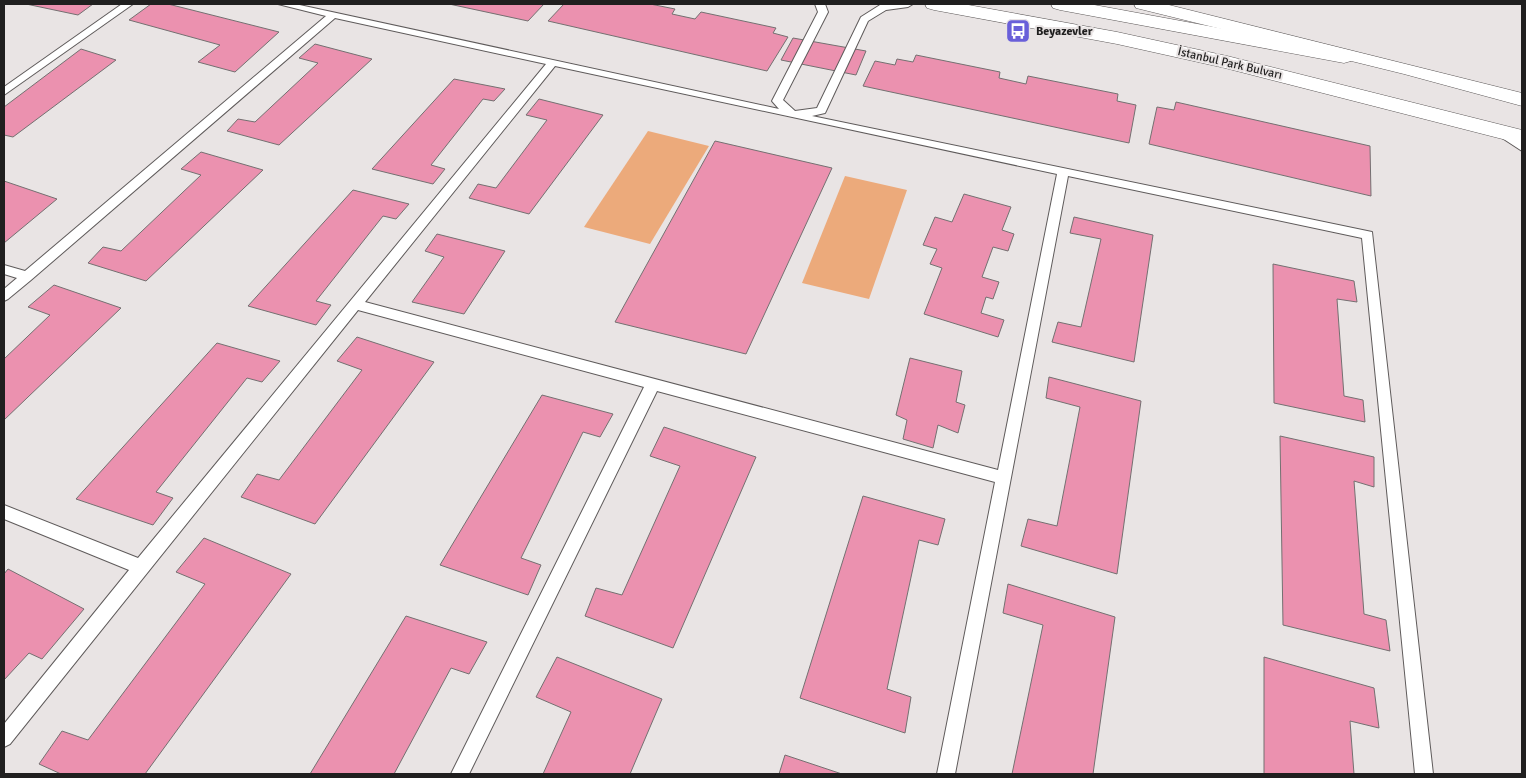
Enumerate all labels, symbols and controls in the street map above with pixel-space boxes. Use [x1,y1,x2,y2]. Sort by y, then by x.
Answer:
bus stop icon: Beyazevler [1005,18,1031,44]
place label: Beyazevler [1036,24,1093,39]
street label: İstanbul Park Bulvarı [1176,44,1284,83]

